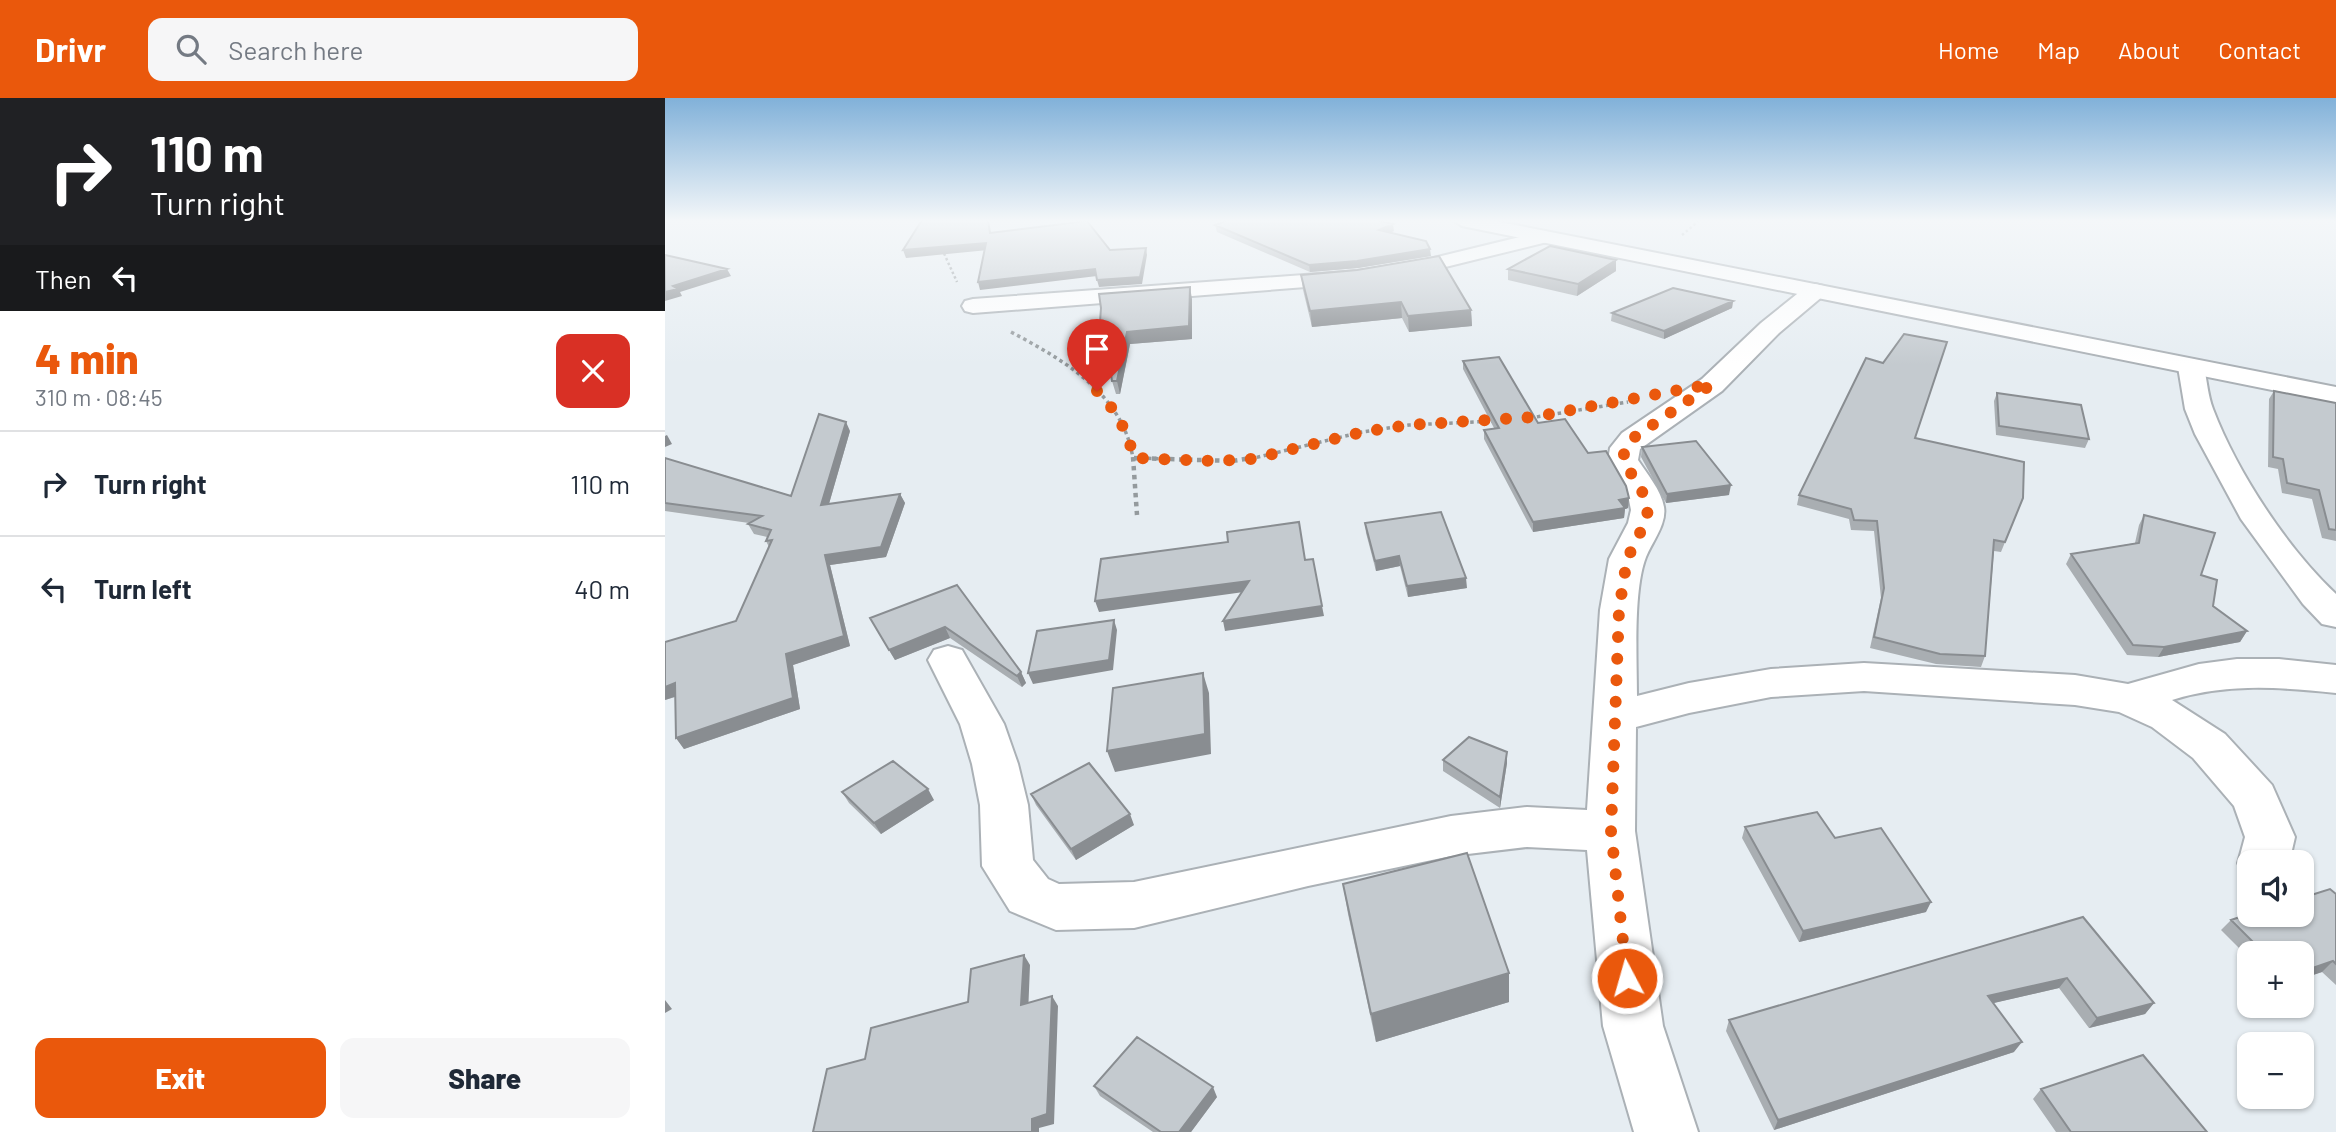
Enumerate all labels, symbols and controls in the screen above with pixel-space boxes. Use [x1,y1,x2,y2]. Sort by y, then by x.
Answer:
search box [148,18,638,81]
text: Drivr [35,29,106,69]
icon: search [172,30,210,68]
text: Search here [228,34,363,65]
text: Home [1938,35,1999,64]
text: Map [2037,35,2080,64]
text: About [2118,35,2180,64]
text: Contact [2218,35,2301,64]
text: 110 m [150,123,264,182]
icon: right [35,126,126,217]
text: Turn right [150,183,285,221]
icon: left [106,259,144,297]
text: Then [35,263,92,294]
pin [1067,319,1127,391]
icon: arrive [1078,330,1116,368]
text: 4 min [35,332,139,382]
button: close [556,334,630,408]
text: 310 m · 08:45 [35,383,163,411]
icon: right [35,465,73,503]
text: Turn right [94,468,207,499]
text: 110 m [570,468,630,499]
icon: left [35,570,73,608]
text: Turn left [94,573,192,604]
text: 40 m [574,573,630,604]
map controls [2237,850,2314,1109]
button: sound [2237,850,2314,927]
position arrow [1590,941,1664,1015]
button: + [2237,941,2314,1018]
button: − [2237,1032,2314,1109]
button: Exit [35,1038,326,1118]
button: Share [340,1038,630,1118]

